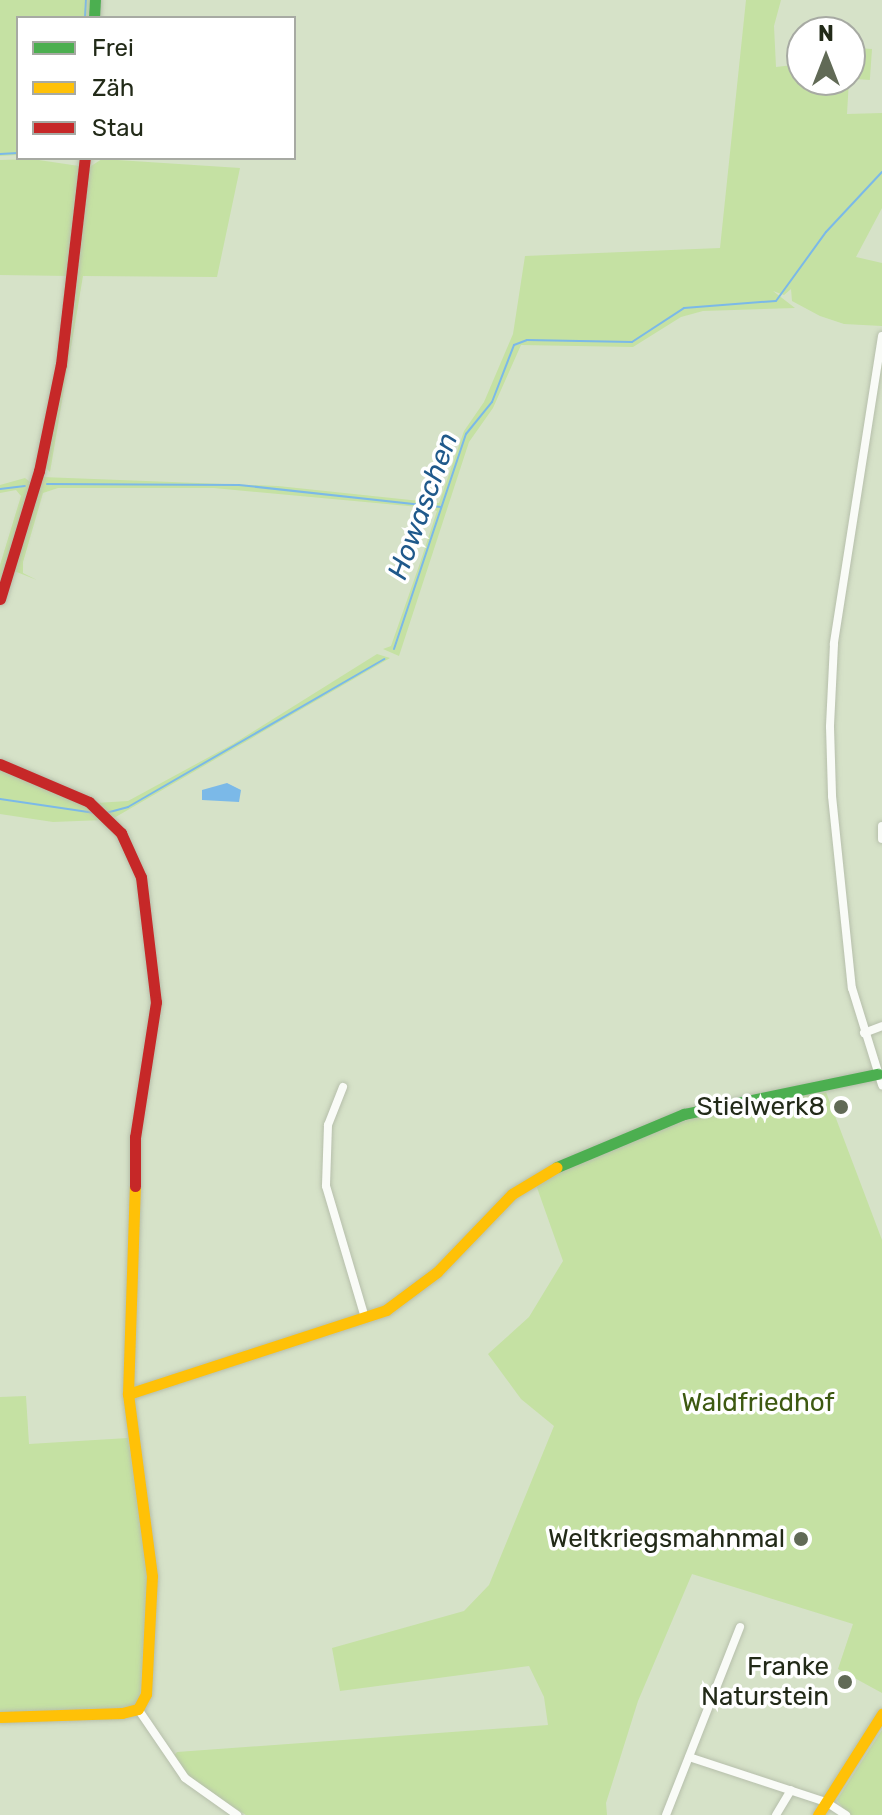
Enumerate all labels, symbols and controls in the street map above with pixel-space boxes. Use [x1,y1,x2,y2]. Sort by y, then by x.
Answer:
legend [16,16,296,160]
north arrow [786,16,866,96]
text: N [818,20,834,47]
text: Frei [92,34,134,62]
text: Zäh [92,74,134,102]
text: Stau [92,114,144,142]
water label: Howaschen [381,428,465,584]
place label: Stielwerk8 [697,1091,825,1123]
marker: Stielwerk8 [832,1098,850,1116]
park label: Waldfriedhof [681,1387,835,1419]
place label: Weltkriegsmahnmal [548,1523,785,1555]
marker: Weltkriegsmahnmal [792,1530,810,1548]
place label: Franke Naturstein [701,1651,829,1712]
marker: Franke Naturstein [836,1673,854,1691]

